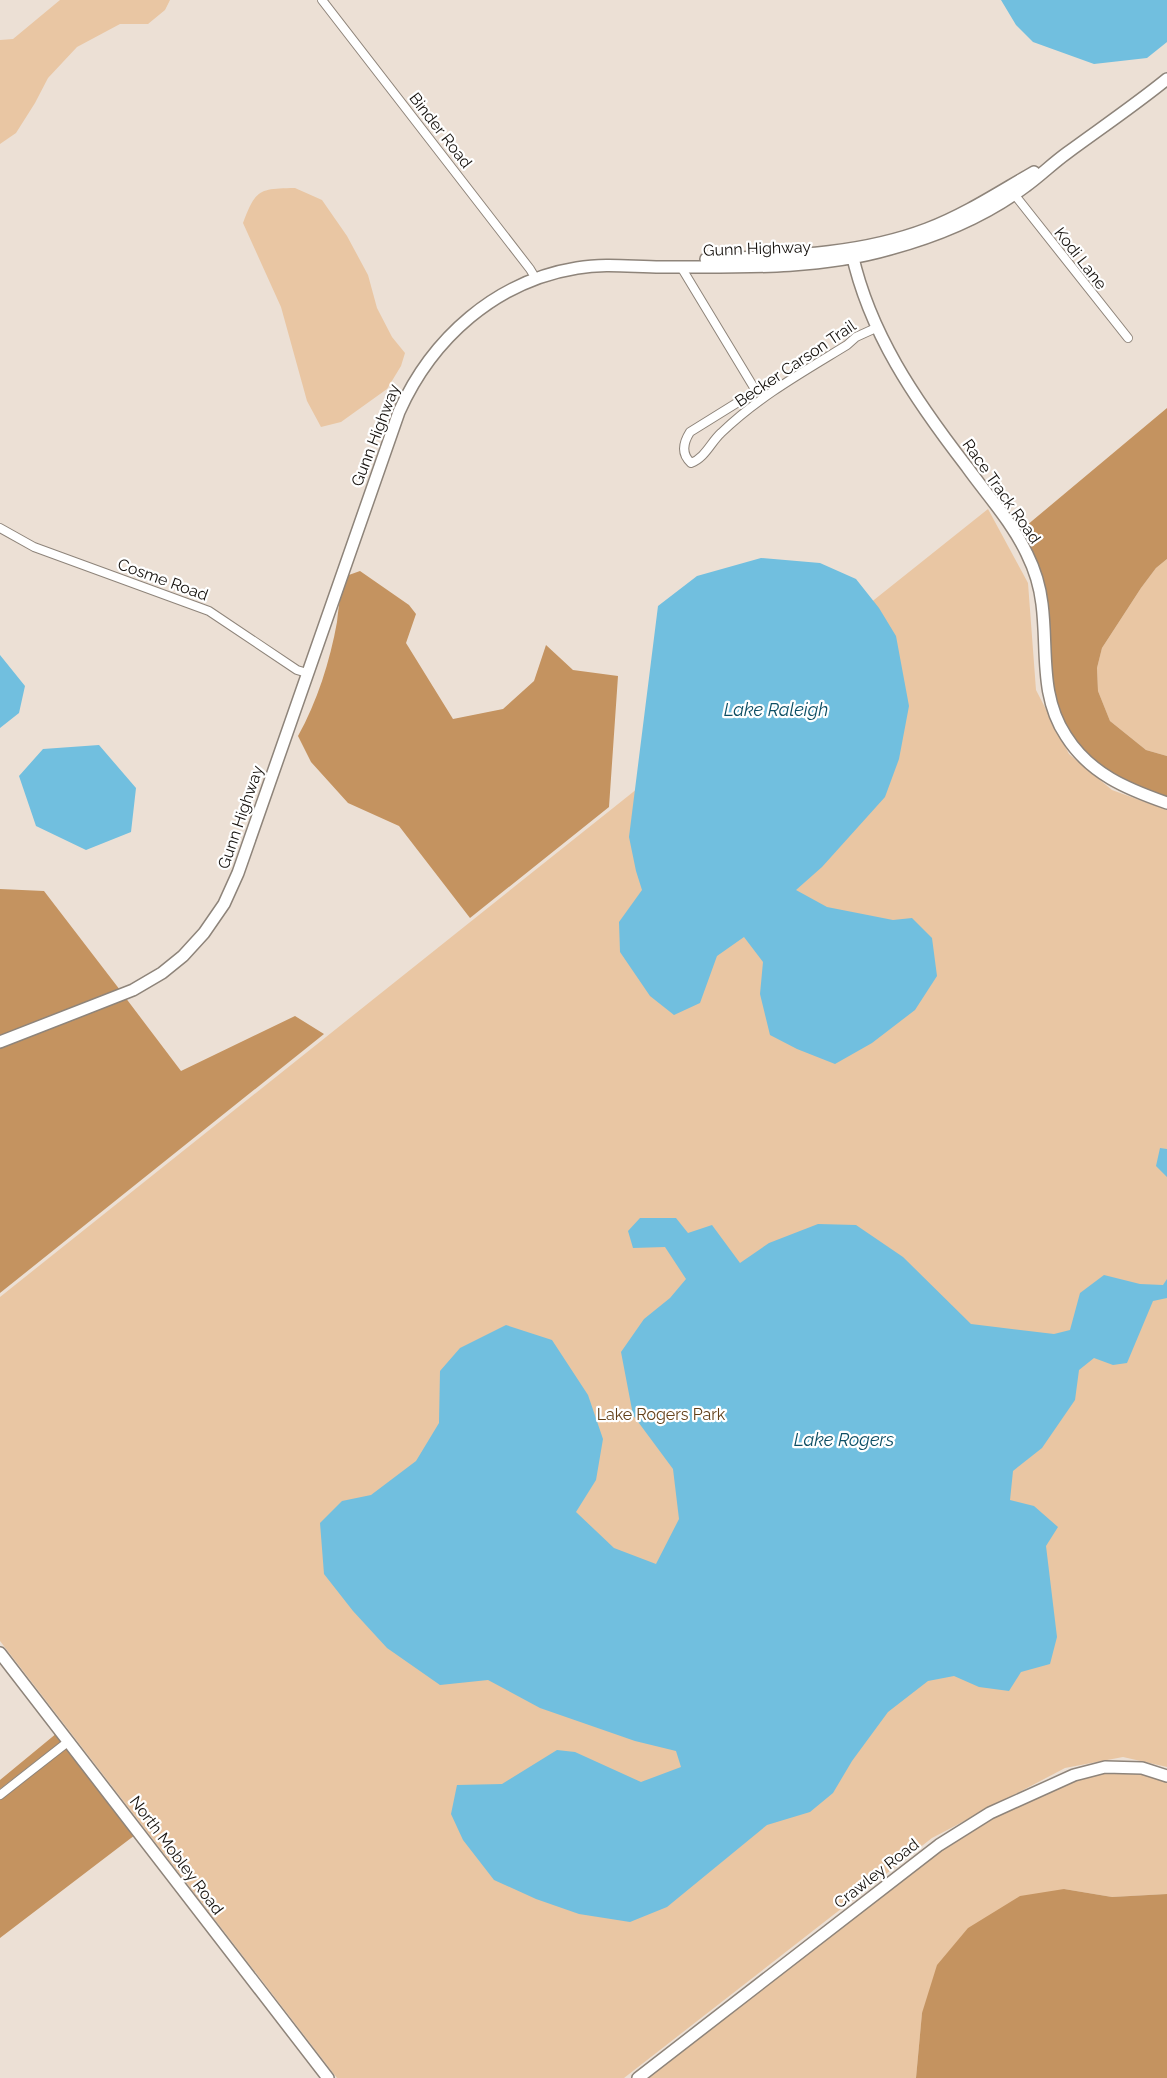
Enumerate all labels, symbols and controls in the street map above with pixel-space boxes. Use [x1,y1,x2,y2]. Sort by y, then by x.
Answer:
street label: Binder Road [405,89,476,172]
street label: Kodi Lane [1050,223,1111,293]
street label: Gunn Highway [703,237,812,260]
street label: Becker Carson Trail [731,316,860,411]
street label: Gunn Highway [347,381,404,489]
street label: Race Track Road [959,435,1045,547]
street label: Cosme Road [115,554,211,605]
water label: Lake Raleigh [724,699,828,720]
street label: Gunn Highway [214,763,267,871]
park label: Lake Rogers Park [597,1405,726,1424]
water label: Lake Rogers [794,1429,895,1450]
street label: North Mobley Road [126,1792,227,1918]
street label: Crawley Road [830,1834,922,1912]

